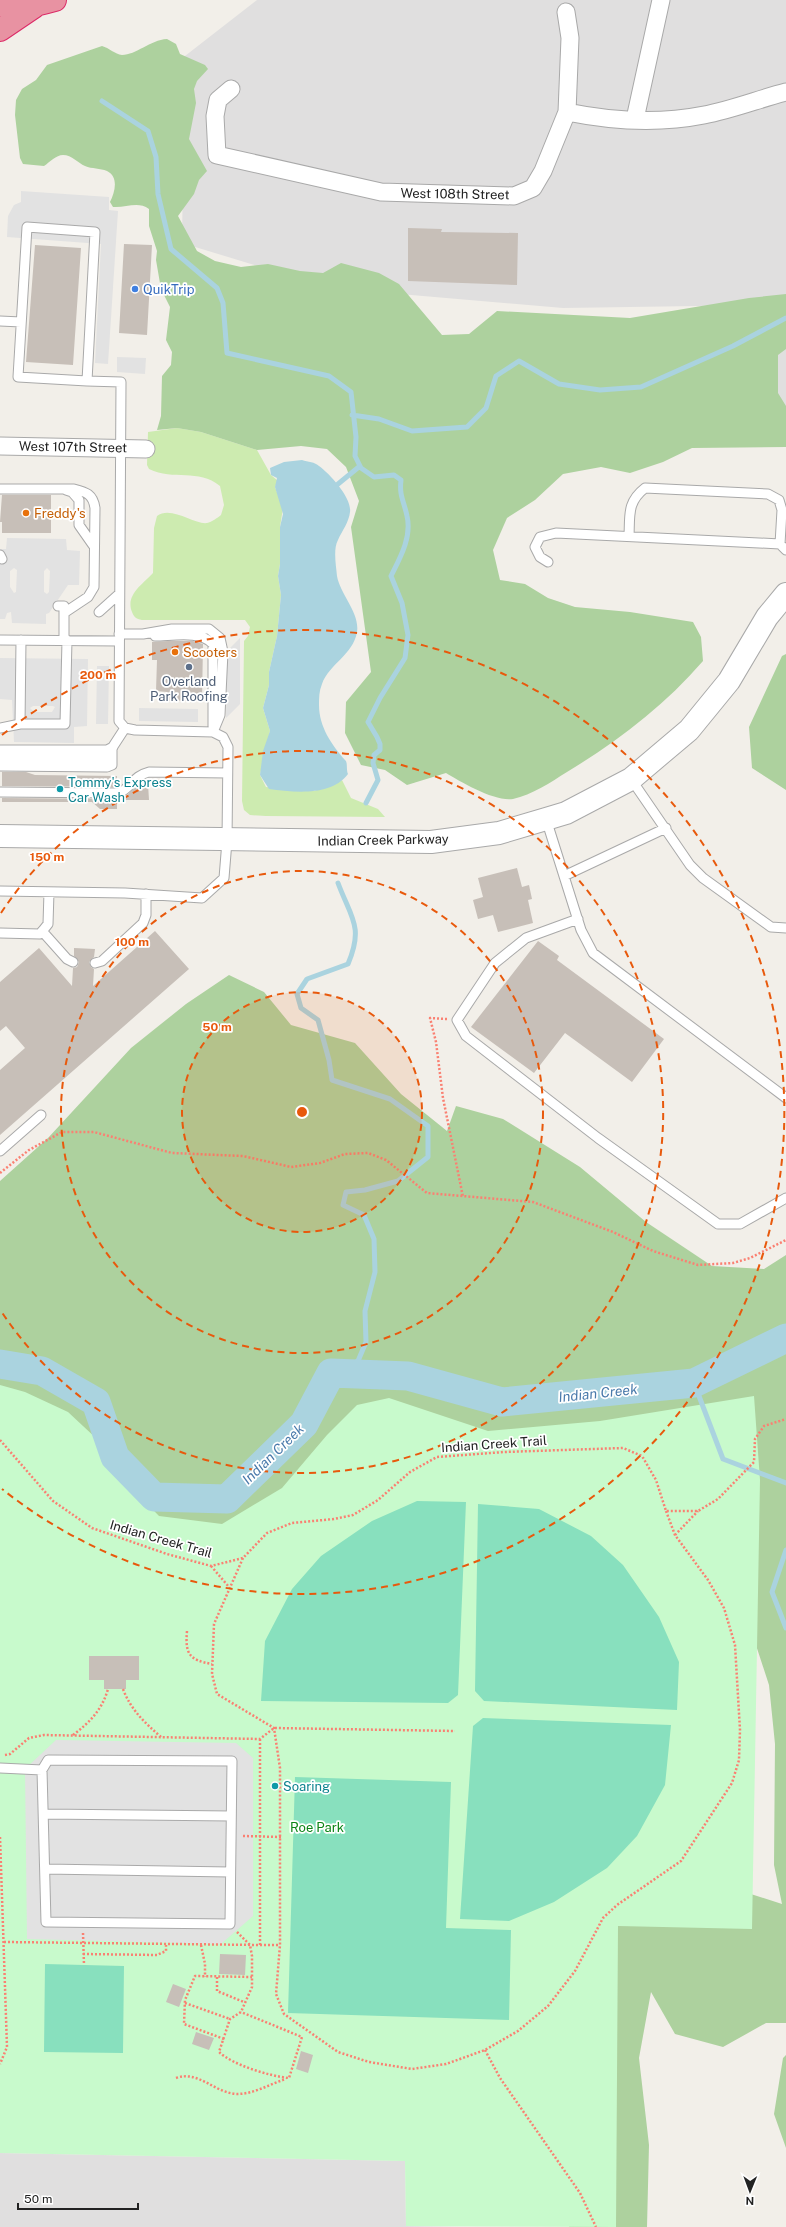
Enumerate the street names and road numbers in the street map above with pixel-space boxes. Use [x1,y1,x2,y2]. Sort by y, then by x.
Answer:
street label: West 108th Street [400,186,510,202]
street label: West 107th Street [19,439,127,455]
street label: Indian Creek Parkway [317,831,449,849]
street label: Indian Creek Trail [441,1433,547,1455]
street label: Indian Creek Trail [108,1517,214,1561]

